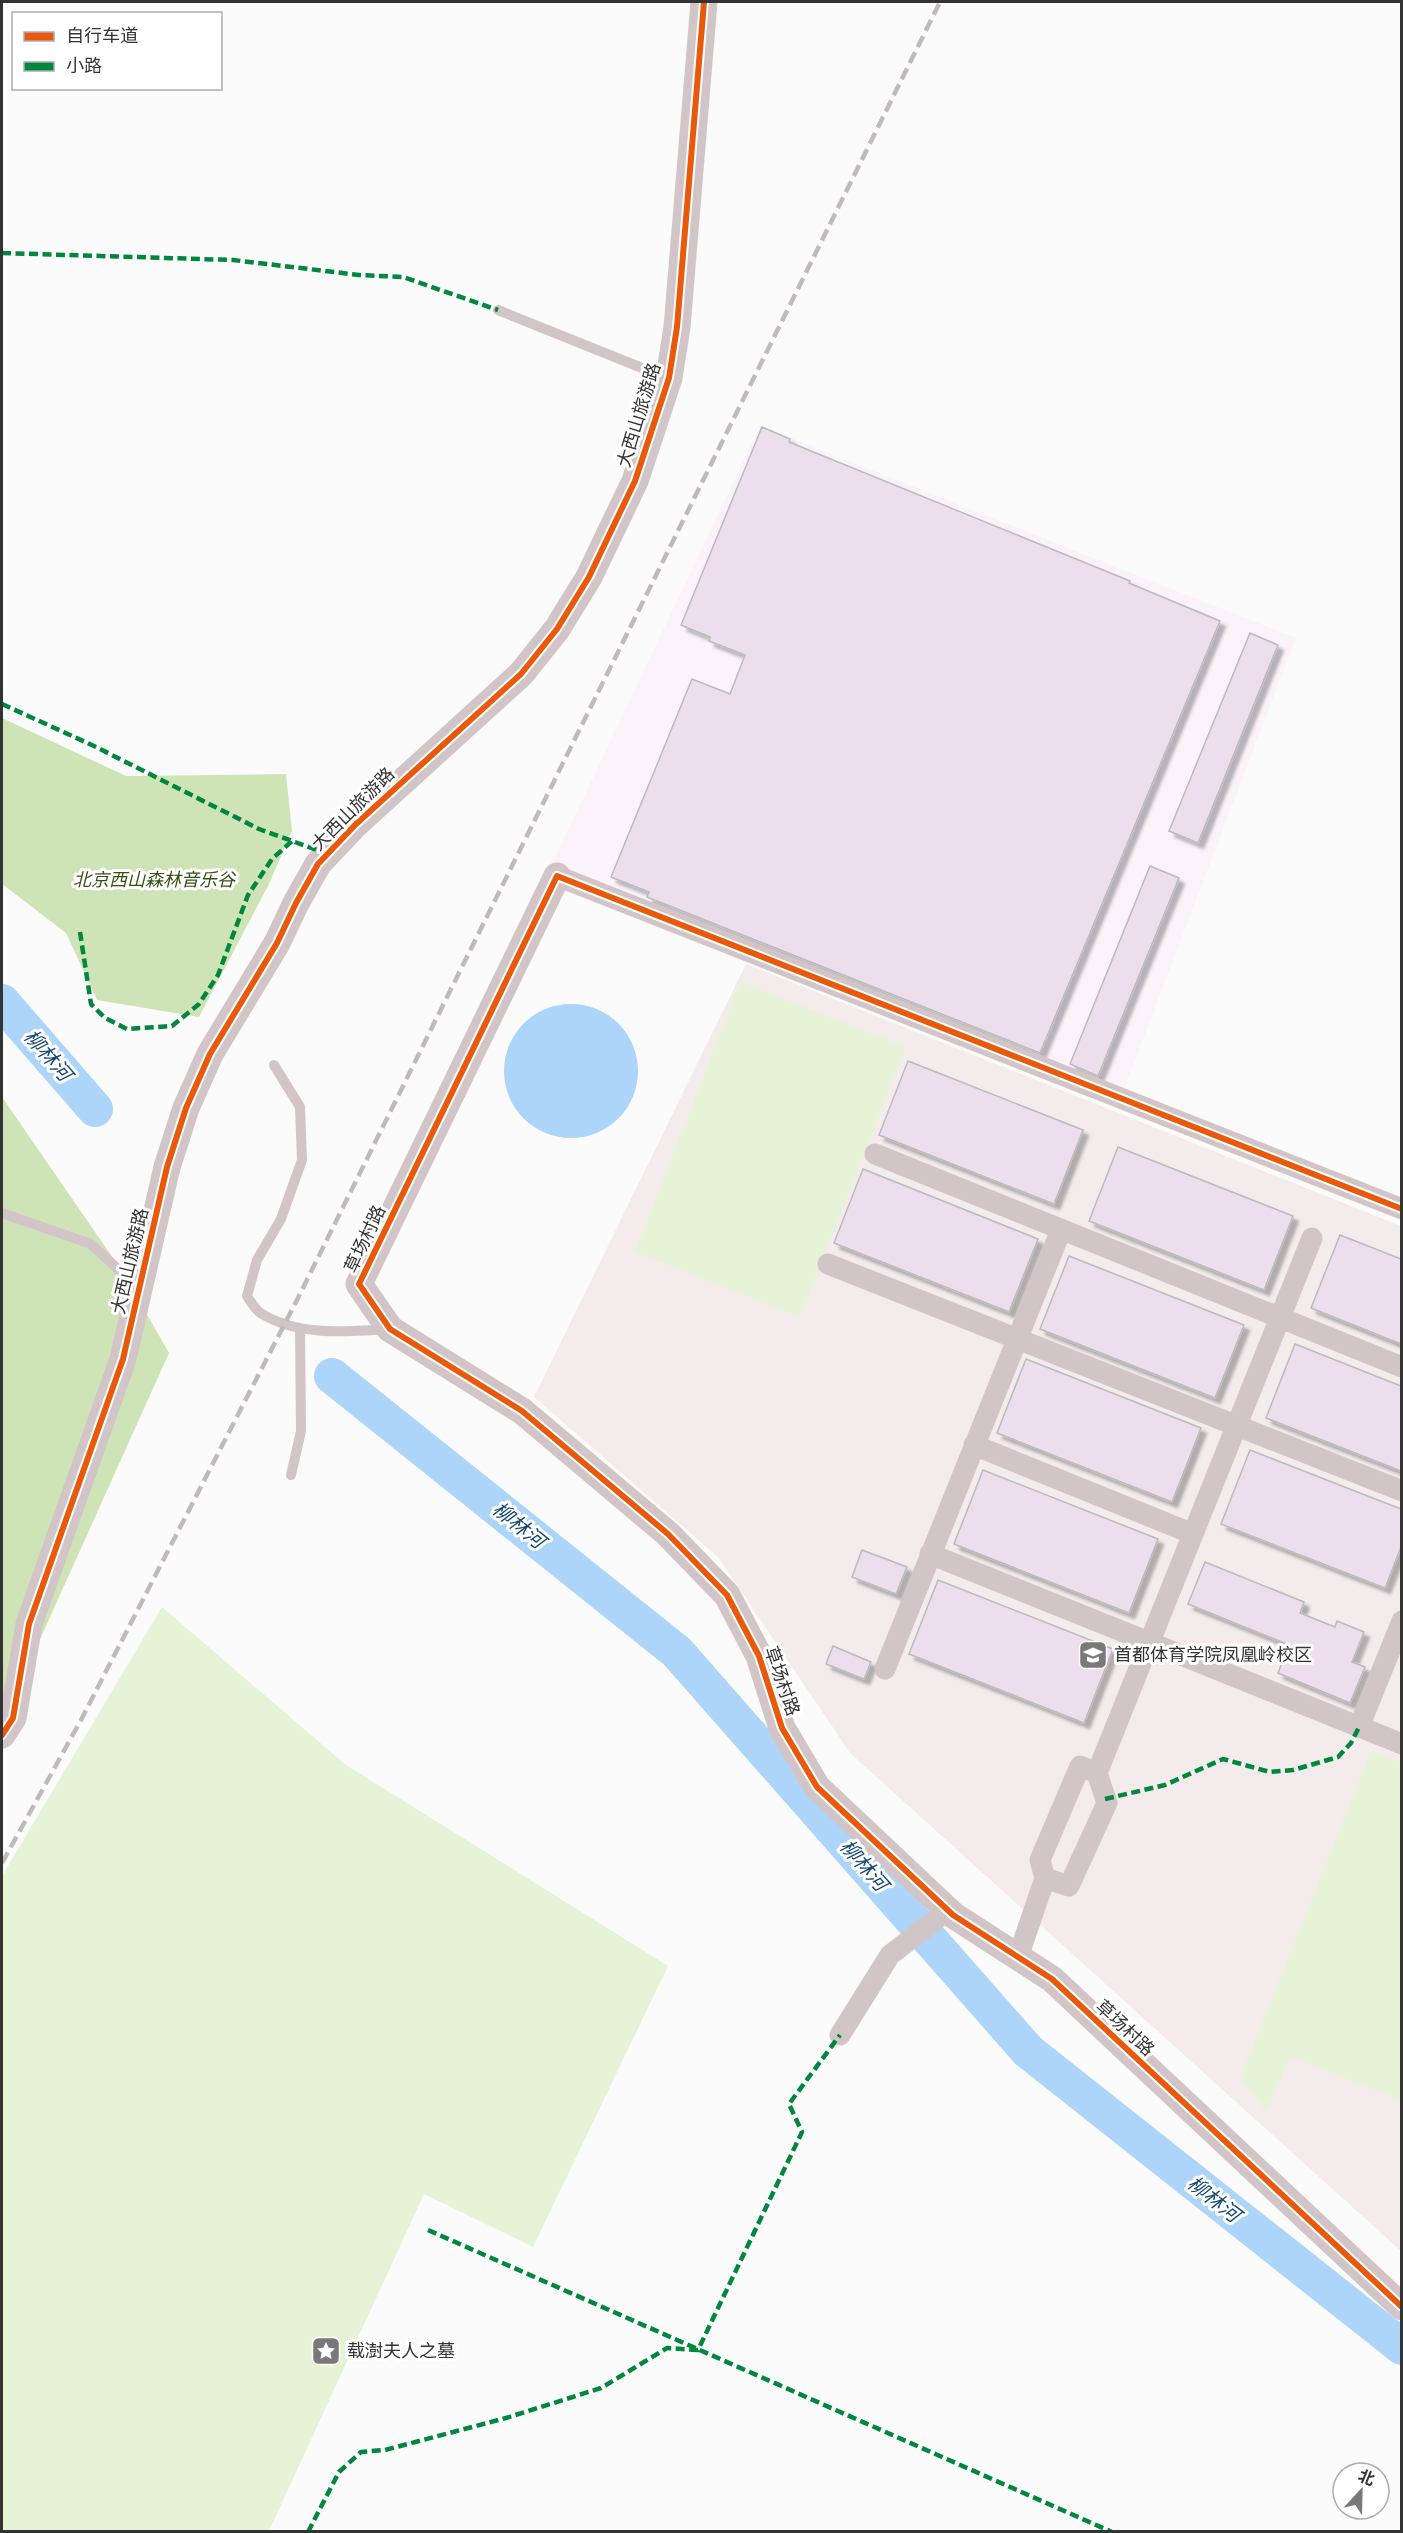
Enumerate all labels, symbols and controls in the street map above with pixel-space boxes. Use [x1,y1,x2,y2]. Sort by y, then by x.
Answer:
legend [12,12,222,90]
text: 自行车道 [66,26,138,46]
text: 小路 [66,56,102,76]
street label: 大西山旅游路 [614,360,664,470]
street label: 大西山旅游路 [308,764,398,854]
park label: 北京西山森林音乐谷 [73,870,237,890]
water label: 柳林河 [20,1025,79,1088]
street label: 草场村路 [341,1202,389,1276]
street label: 大西山旅游路 [108,1206,152,1316]
water label: 柳林河 [489,1498,552,1555]
school or university icon: 首都体育学院凤凰岭校区 [1077,1639,1109,1671]
street label: 草场村路 [761,1644,803,1718]
place label: 首都体育学院凤凰岭校区 [1114,1645,1312,1665]
water label: 柳林河 [836,1835,895,1898]
street label: 草场村路 [1092,1996,1158,2060]
water label: 柳林河 [1184,2172,1248,2229]
place icon: 载澍夫人之墓 [310,2335,342,2367]
place label: 载澍夫人之墓 [347,2341,455,2361]
north arrow [1331,2461,1391,2521]
text: 北 [1356,2467,1377,2488]

